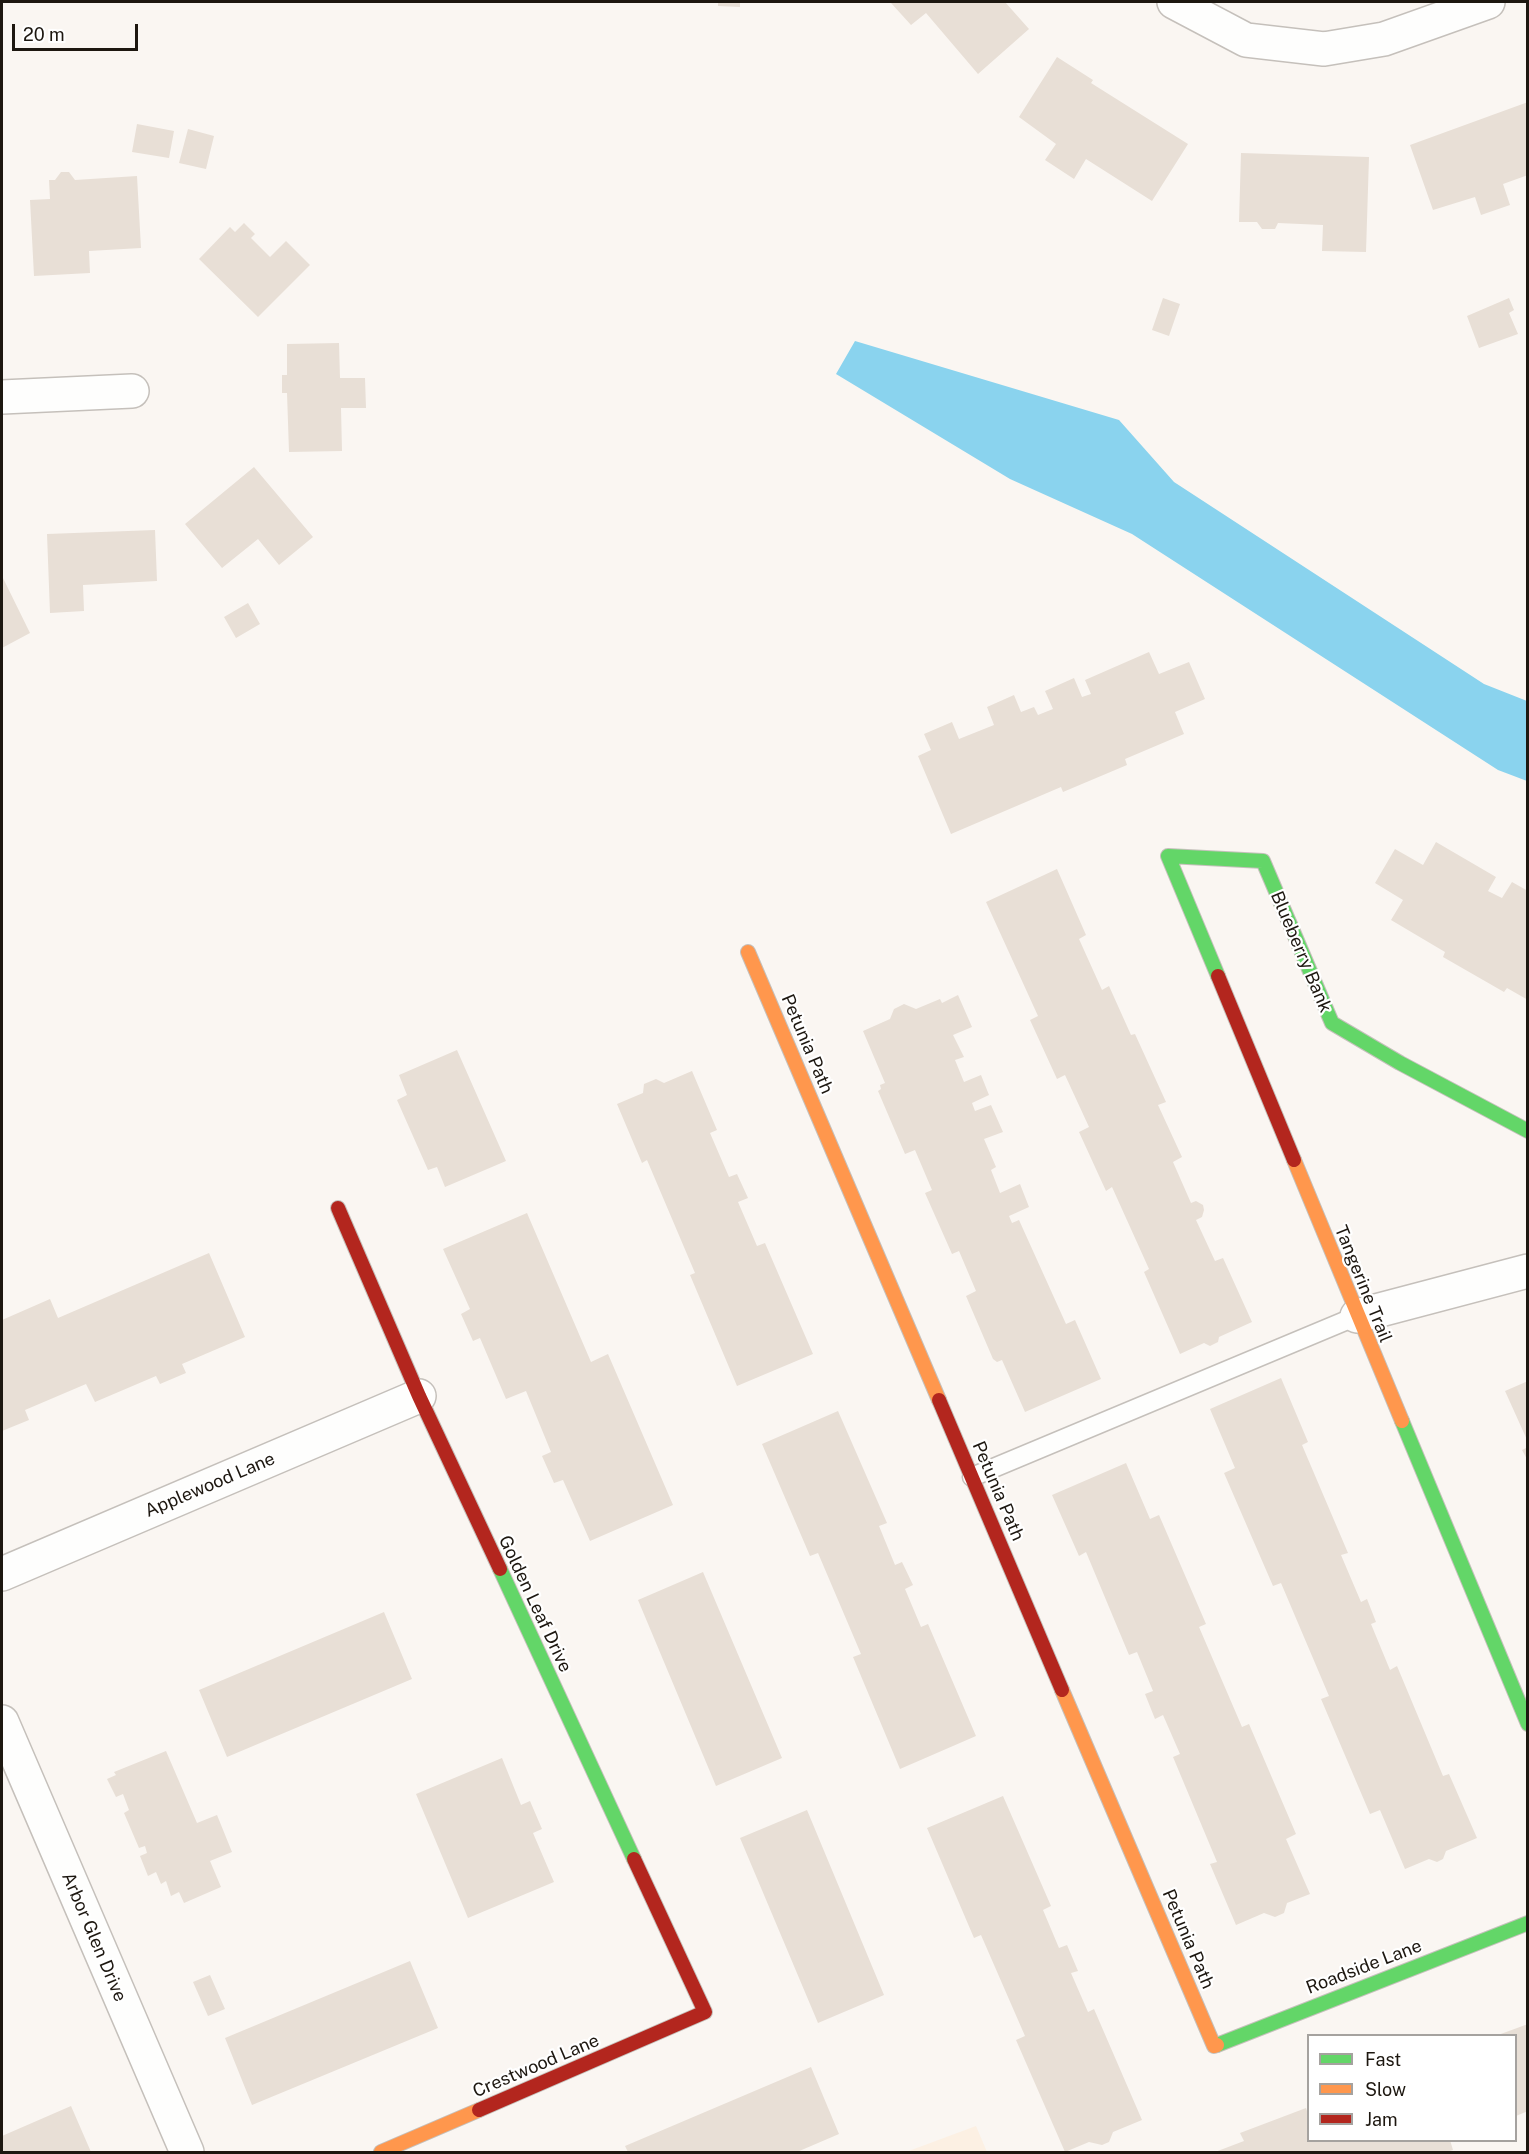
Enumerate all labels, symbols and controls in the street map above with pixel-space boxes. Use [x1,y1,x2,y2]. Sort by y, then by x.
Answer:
scale bar [15,12,141,50]
text: 20 m [23,24,65,45]
street label: Blueberry Bank [1266,888,1336,1016]
street label: Petunia Path [776,991,838,1097]
street label: Tangerine Trail [1330,1222,1396,1346]
street label: Petunia Path [967,1438,1029,1544]
street label: Applewood Lane [142,1448,278,1522]
street label: Golden Leaf Drive [494,1532,576,1676]
street label: Arbor Glen Drive [57,1869,131,2005]
street label: Petunia Path [1157,1886,1219,1992]
street label: Roadside Lane [1303,1935,1425,1999]
street label: Crestwood Lane [470,2030,602,2102]
legend [1307,2034,1517,2142]
text: Fast [1365,2049,1401,2070]
text: Slow [1365,2079,1406,2100]
text: Jam [1365,2109,1398,2130]

